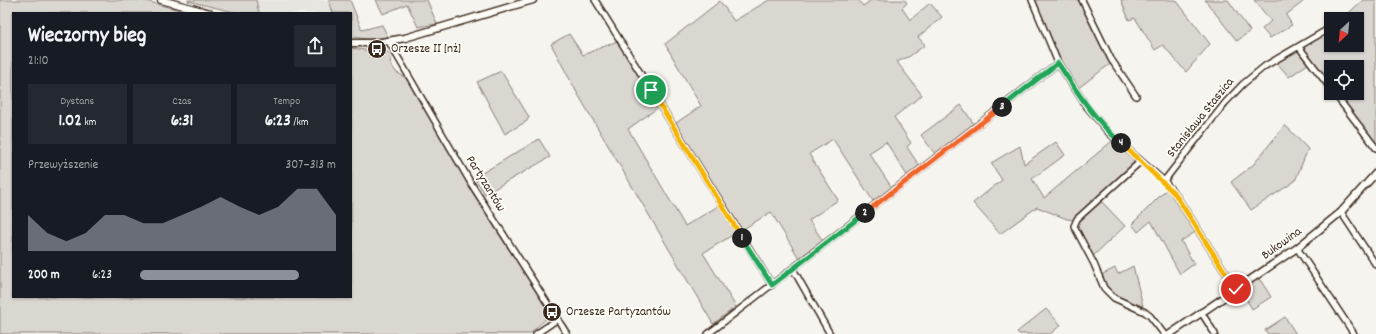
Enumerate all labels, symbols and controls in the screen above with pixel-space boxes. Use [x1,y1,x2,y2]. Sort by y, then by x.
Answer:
north arrow [1324,12,1364,52]
map controls [1324,12,1364,100]
text: Wieczorny bieg [28,21,146,52]
button: share [294,25,336,67]
bus stop icon: Orzesze II [nż] [366,38,388,60]
place label: Orzesze II [nż] [391,40,461,59]
text: 21:10 [28,52,49,71]
button: locate [1324,60,1364,100]
pin [634,73,668,107]
street label: Stanisława Staszica [1163,73,1240,162]
icon: arrive [640,79,662,101]
text: Dystans [60,94,94,110]
text: Czas [172,94,192,110]
text: Tempo [273,94,300,110]
pin: 3 [992,97,1012,117]
text: 3 [1000,99,1004,115]
text: 1.02 [58,110,82,134]
text: 6:31 [171,110,193,134]
text: 6:23 [265,110,291,134]
text: km [82,115,96,131]
text: /km [291,115,309,131]
pin: 4 [1111,133,1131,153]
text: 4 [1119,135,1123,151]
street label: Partyzantów [460,152,510,216]
text: Przewyższenie [28,156,98,175]
text: 307–313 m [285,156,336,175]
pin: 2 [855,203,875,223]
text: 2 [863,205,867,221]
street label: Bukowina [1258,222,1307,265]
pin: 1 [732,228,752,248]
text: 1 [741,230,743,246]
text: 200 m [28,266,60,285]
text: 6:23 [92,266,112,285]
pin [1219,272,1253,306]
icon: check [1225,278,1247,300]
bus stop icon: Orzesze Partyzantów [541,301,563,323]
place label: Orzesze Partyzantów [566,303,671,322]

